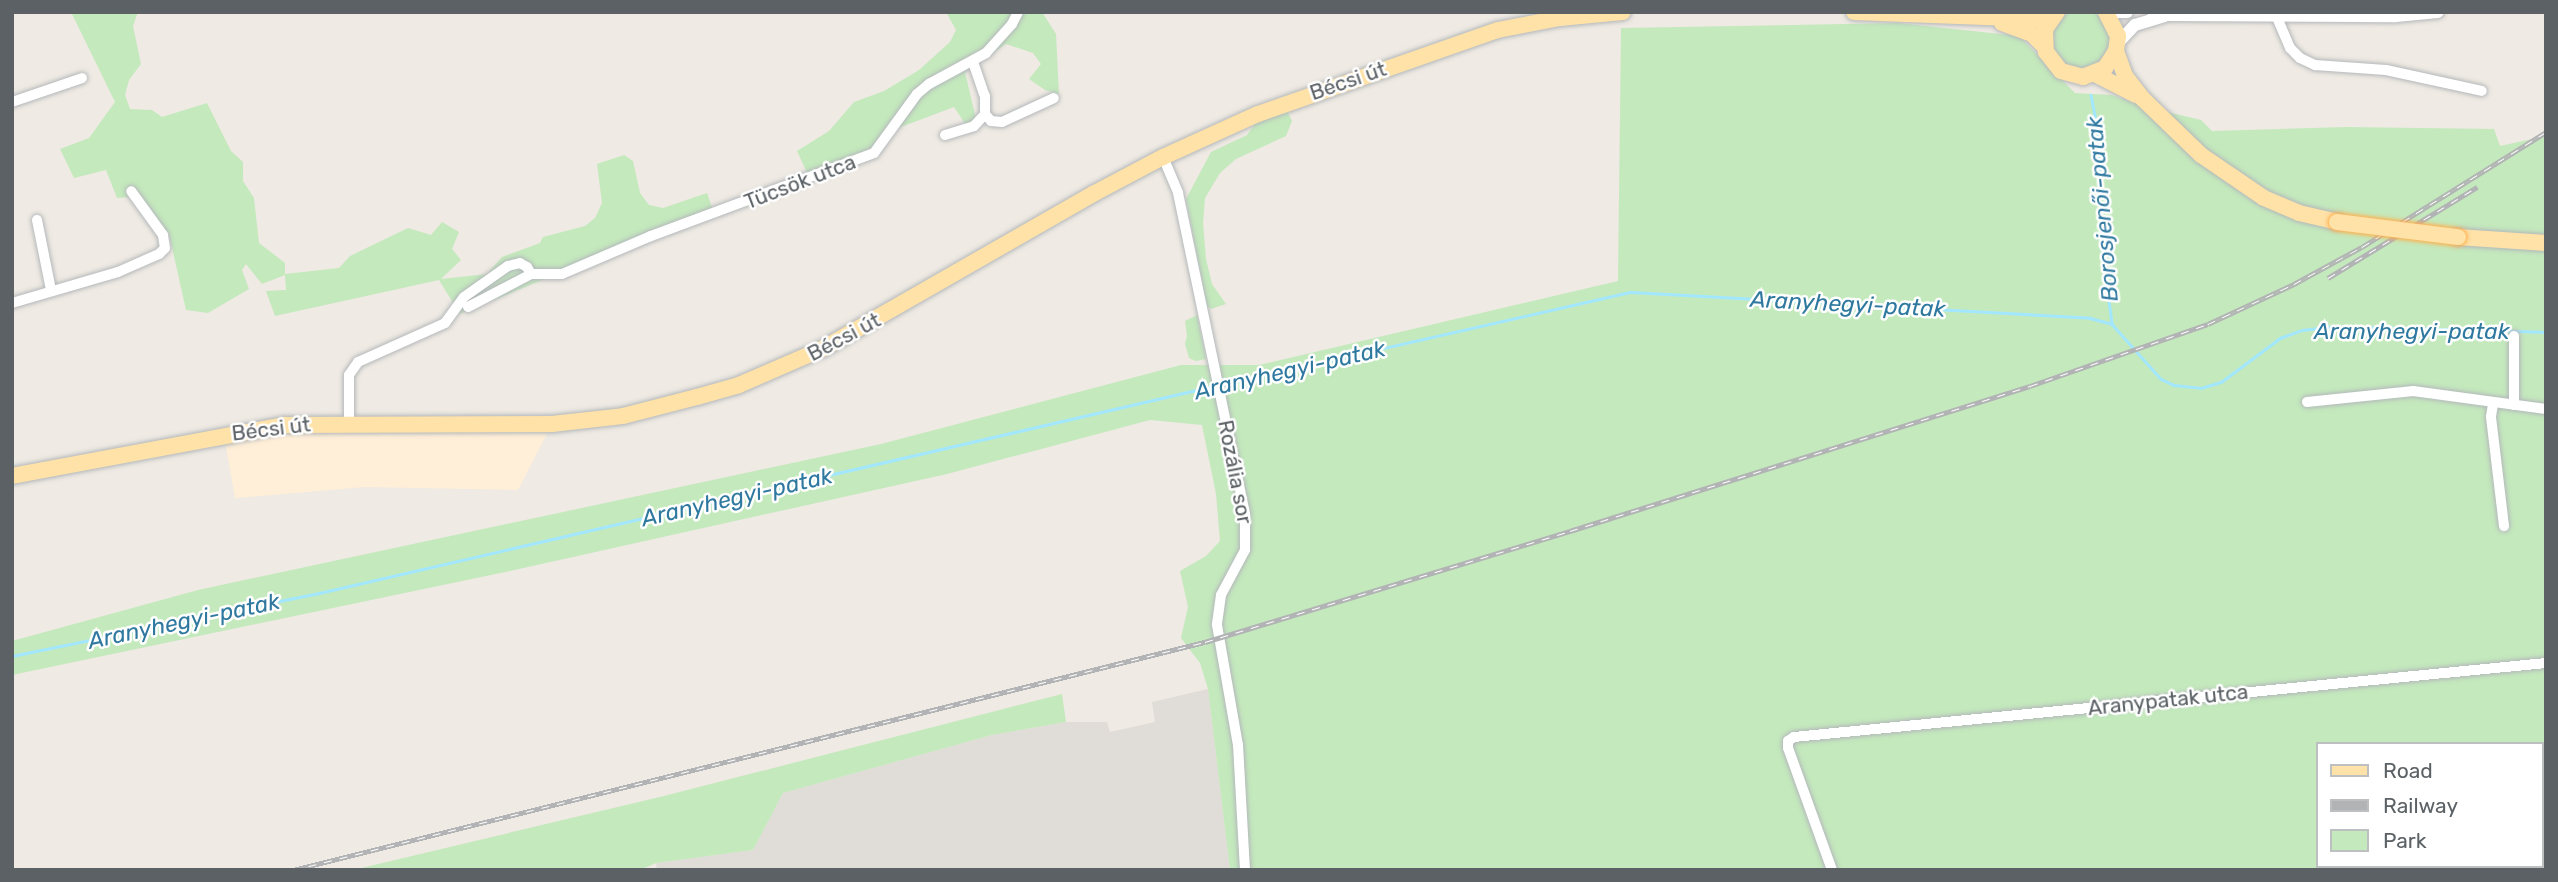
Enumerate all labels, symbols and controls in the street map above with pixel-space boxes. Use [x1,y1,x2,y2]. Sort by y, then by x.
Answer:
street label: Bécsi út [1306,56,1390,106]
water label: Borosjenői-patak [2080,115,2124,303]
street label: Tücsök utca [741,149,859,215]
water label: Aranyhegyi-patak [1750,285,1946,323]
street label: Bécsi út [803,307,885,367]
water label: Aranyhegyi-patak [2314,317,2510,345]
water label: Aranyhegyi-patak [1192,335,1388,405]
street label: Bécsi út [230,412,312,446]
street label: Rozália sor [1213,418,1257,526]
water label: Aranyhegyi-patak [639,462,835,532]
water label: Aranyhegyi-patak [86,587,282,655]
street label: Aranypatak utca [2086,679,2250,721]
legend [2316,742,2544,868]
text: Road [2383,758,2433,783]
text: Railway [2383,793,2458,818]
text: Park [2383,828,2427,853]

